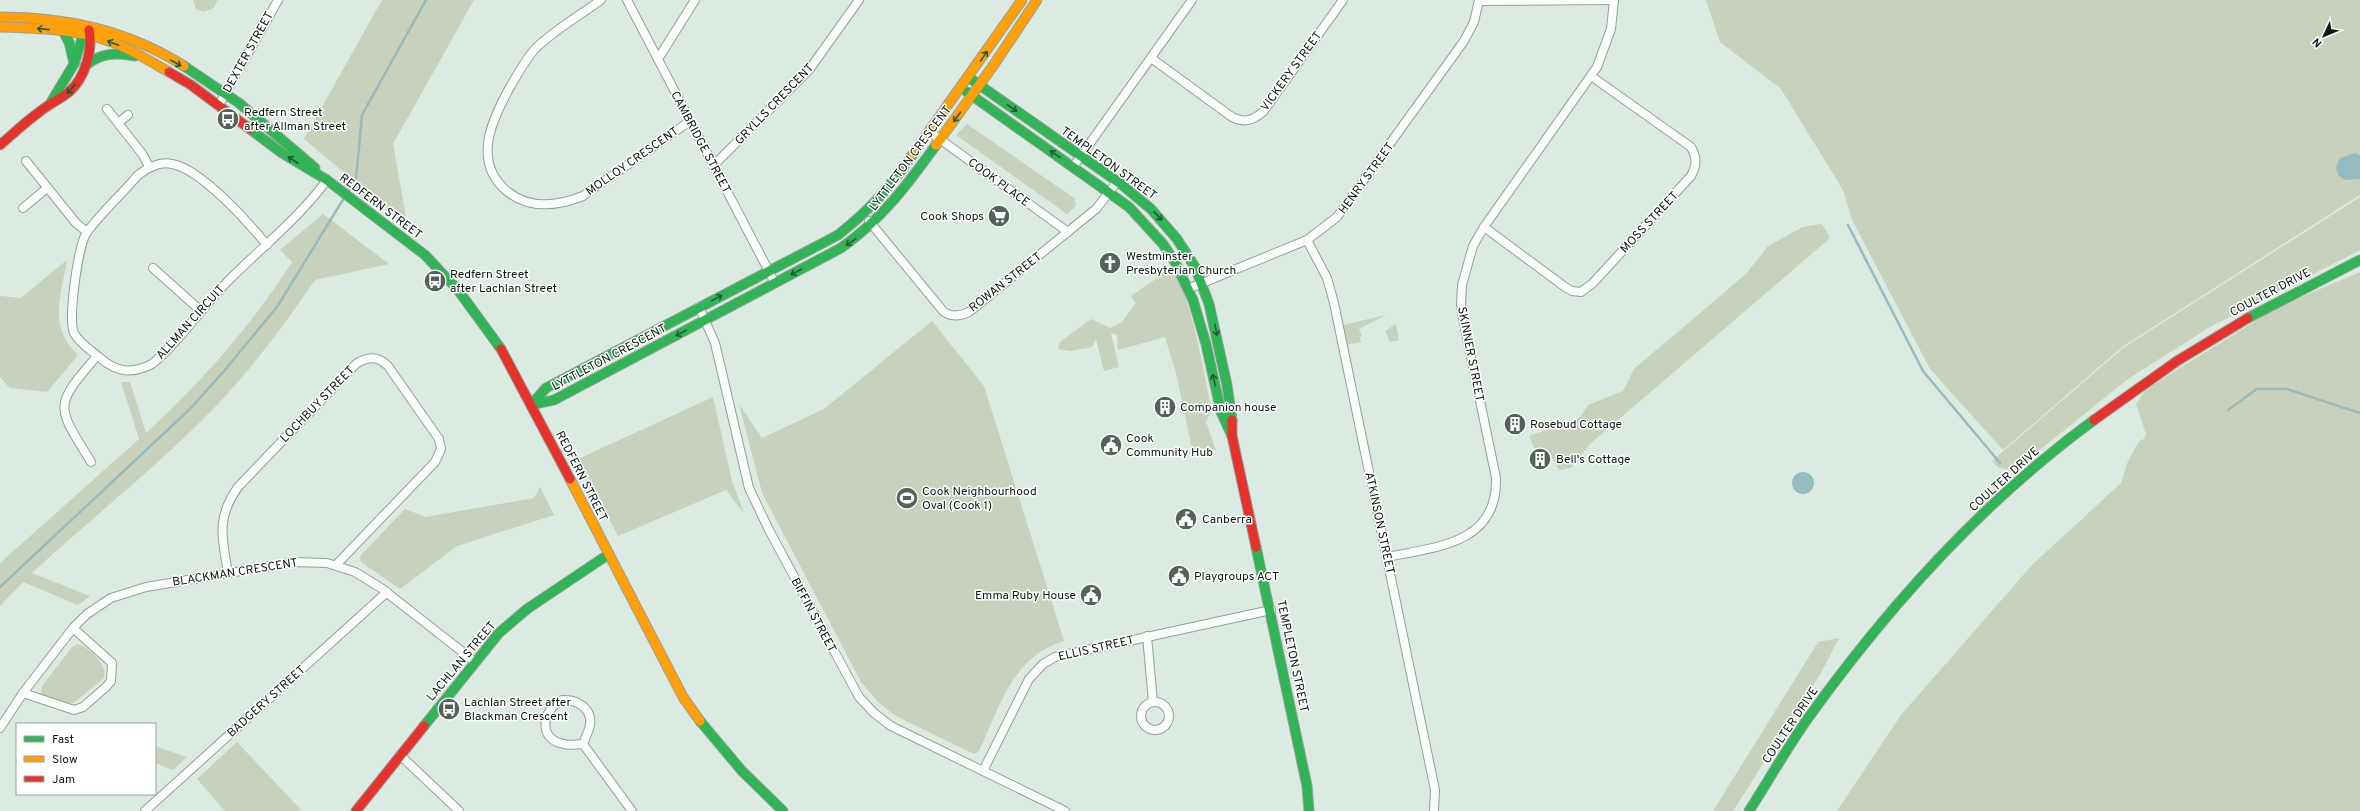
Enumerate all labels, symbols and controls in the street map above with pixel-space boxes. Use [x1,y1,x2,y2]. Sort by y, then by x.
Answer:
street label: DEXTER STREET [220,9,278,96]
north arrow [2304,16,2344,56]
one-way arrow [37,25,50,32]
street label: VICKERY STREET [1257,29,1326,115]
text: N [2310,35,2325,50]
one-way arrow [107,38,119,46]
one-way arrow [979,50,988,61]
one-way arrow [170,59,182,67]
street label: GRYLLS CRESCENT [732,61,818,149]
one-way arrow [66,84,75,95]
street label: CAMBRIDGE STREET [666,88,734,196]
street label: LYTTLETON CRESCENT [866,103,956,214]
one-way arrow [1006,104,1017,112]
place label: Redfern Street after Allman Street [244,105,346,135]
bus stop icon: Redfern Street after Allman Street [215,106,241,132]
one-way arrow [953,111,961,122]
street label: MOLLOY CRESCENT [583,124,682,200]
street label: TEMPLETON STREET [1057,124,1160,204]
street label: HENRY STREET [1335,140,1398,218]
one-way arrow [1050,150,1061,158]
street label: COOK PLACE [964,155,1033,211]
one-way arrow [288,156,299,164]
street label: REDFERN STREET [336,170,425,243]
street label: MOSS STREET [1617,188,1682,257]
supermarket icon: Cook Shops [986,203,1012,229]
place label: Cook Shops [920,209,984,225]
one-way arrow [1153,211,1163,221]
one-way arrow [845,238,856,246]
street label: ROWAN STREET [966,249,1045,316]
place label: Westminster Presbyterian Church [1126,249,1236,279]
church icon: Westminster Presbyterian Church [1097,250,1123,276]
street label: COULTER DRIVE [2227,265,2314,321]
place label: Redfern Street after Lachlan Street [450,267,557,297]
bus stop icon: Redfern Street after Lachlan Street [422,268,448,294]
one-way arrow [791,269,803,276]
street label: ALLMAN CIRCUIT [153,282,229,363]
one-way arrow [710,294,722,302]
street label: SKINNER STREET [1453,305,1487,403]
street label: LYTTLETON CRESCENT [549,321,670,395]
one-way arrow [1212,323,1220,336]
one-way arrow [676,330,688,337]
street label: LOCHBUY STREET [277,363,358,446]
one-way arrow [1210,374,1218,387]
building icon: Companion house [1152,394,1178,420]
place label: Companion house [1180,400,1277,416]
building icon: Rosebud Cottage [1502,411,1528,437]
place label: Rosebud Cottage [1530,417,1622,433]
street label: REDFERN STREET [551,428,611,524]
place label: Cook Community Hub [1126,431,1213,461]
public building icon: Cook Community Hub [1098,432,1124,458]
street label: COULTER DRIVE [1966,444,2043,516]
building icon: Bell's Cottage [1527,446,1553,472]
place label: Bell's Cottage [1556,452,1631,468]
street label: ATKINSON STREET [1360,471,1398,576]
place label: Cook Neighbourhood Oval (Cook 1) [922,484,1037,514]
sports icon: Cook Neighbourhood Oval (Cook 1) [894,485,920,511]
public building icon: Canberra [1173,506,1199,532]
place label: Canberra [1202,512,1252,528]
street label: BLACKMAN CRESCENT [171,555,299,591]
public building icon: Playgroups ACT [1166,563,1192,589]
place label: Playgroups ACT [1194,569,1279,585]
street label: BIFFIN STREET [787,575,840,656]
public building icon: Emma Ruby House [1078,582,1104,608]
place label: Emma Ruby House [975,588,1076,604]
street label: TEMPLETON STREET [1272,598,1312,714]
street label: LACHLAN STREET [424,618,500,705]
street label: ELLIS STREET [1057,633,1136,665]
street label: BADGERY STREET [224,662,309,741]
street label: COULTER DRIVE [1759,684,1822,767]
place label: Lachlan Street after Blackman Crescent [464,695,571,725]
bus stop icon: Lachlan Street after Blackman Crescent [436,696,462,722]
legend [16,723,156,795]
text: Fast [52,732,74,748]
text: Slow [52,752,78,768]
text: Jam [52,772,75,788]

